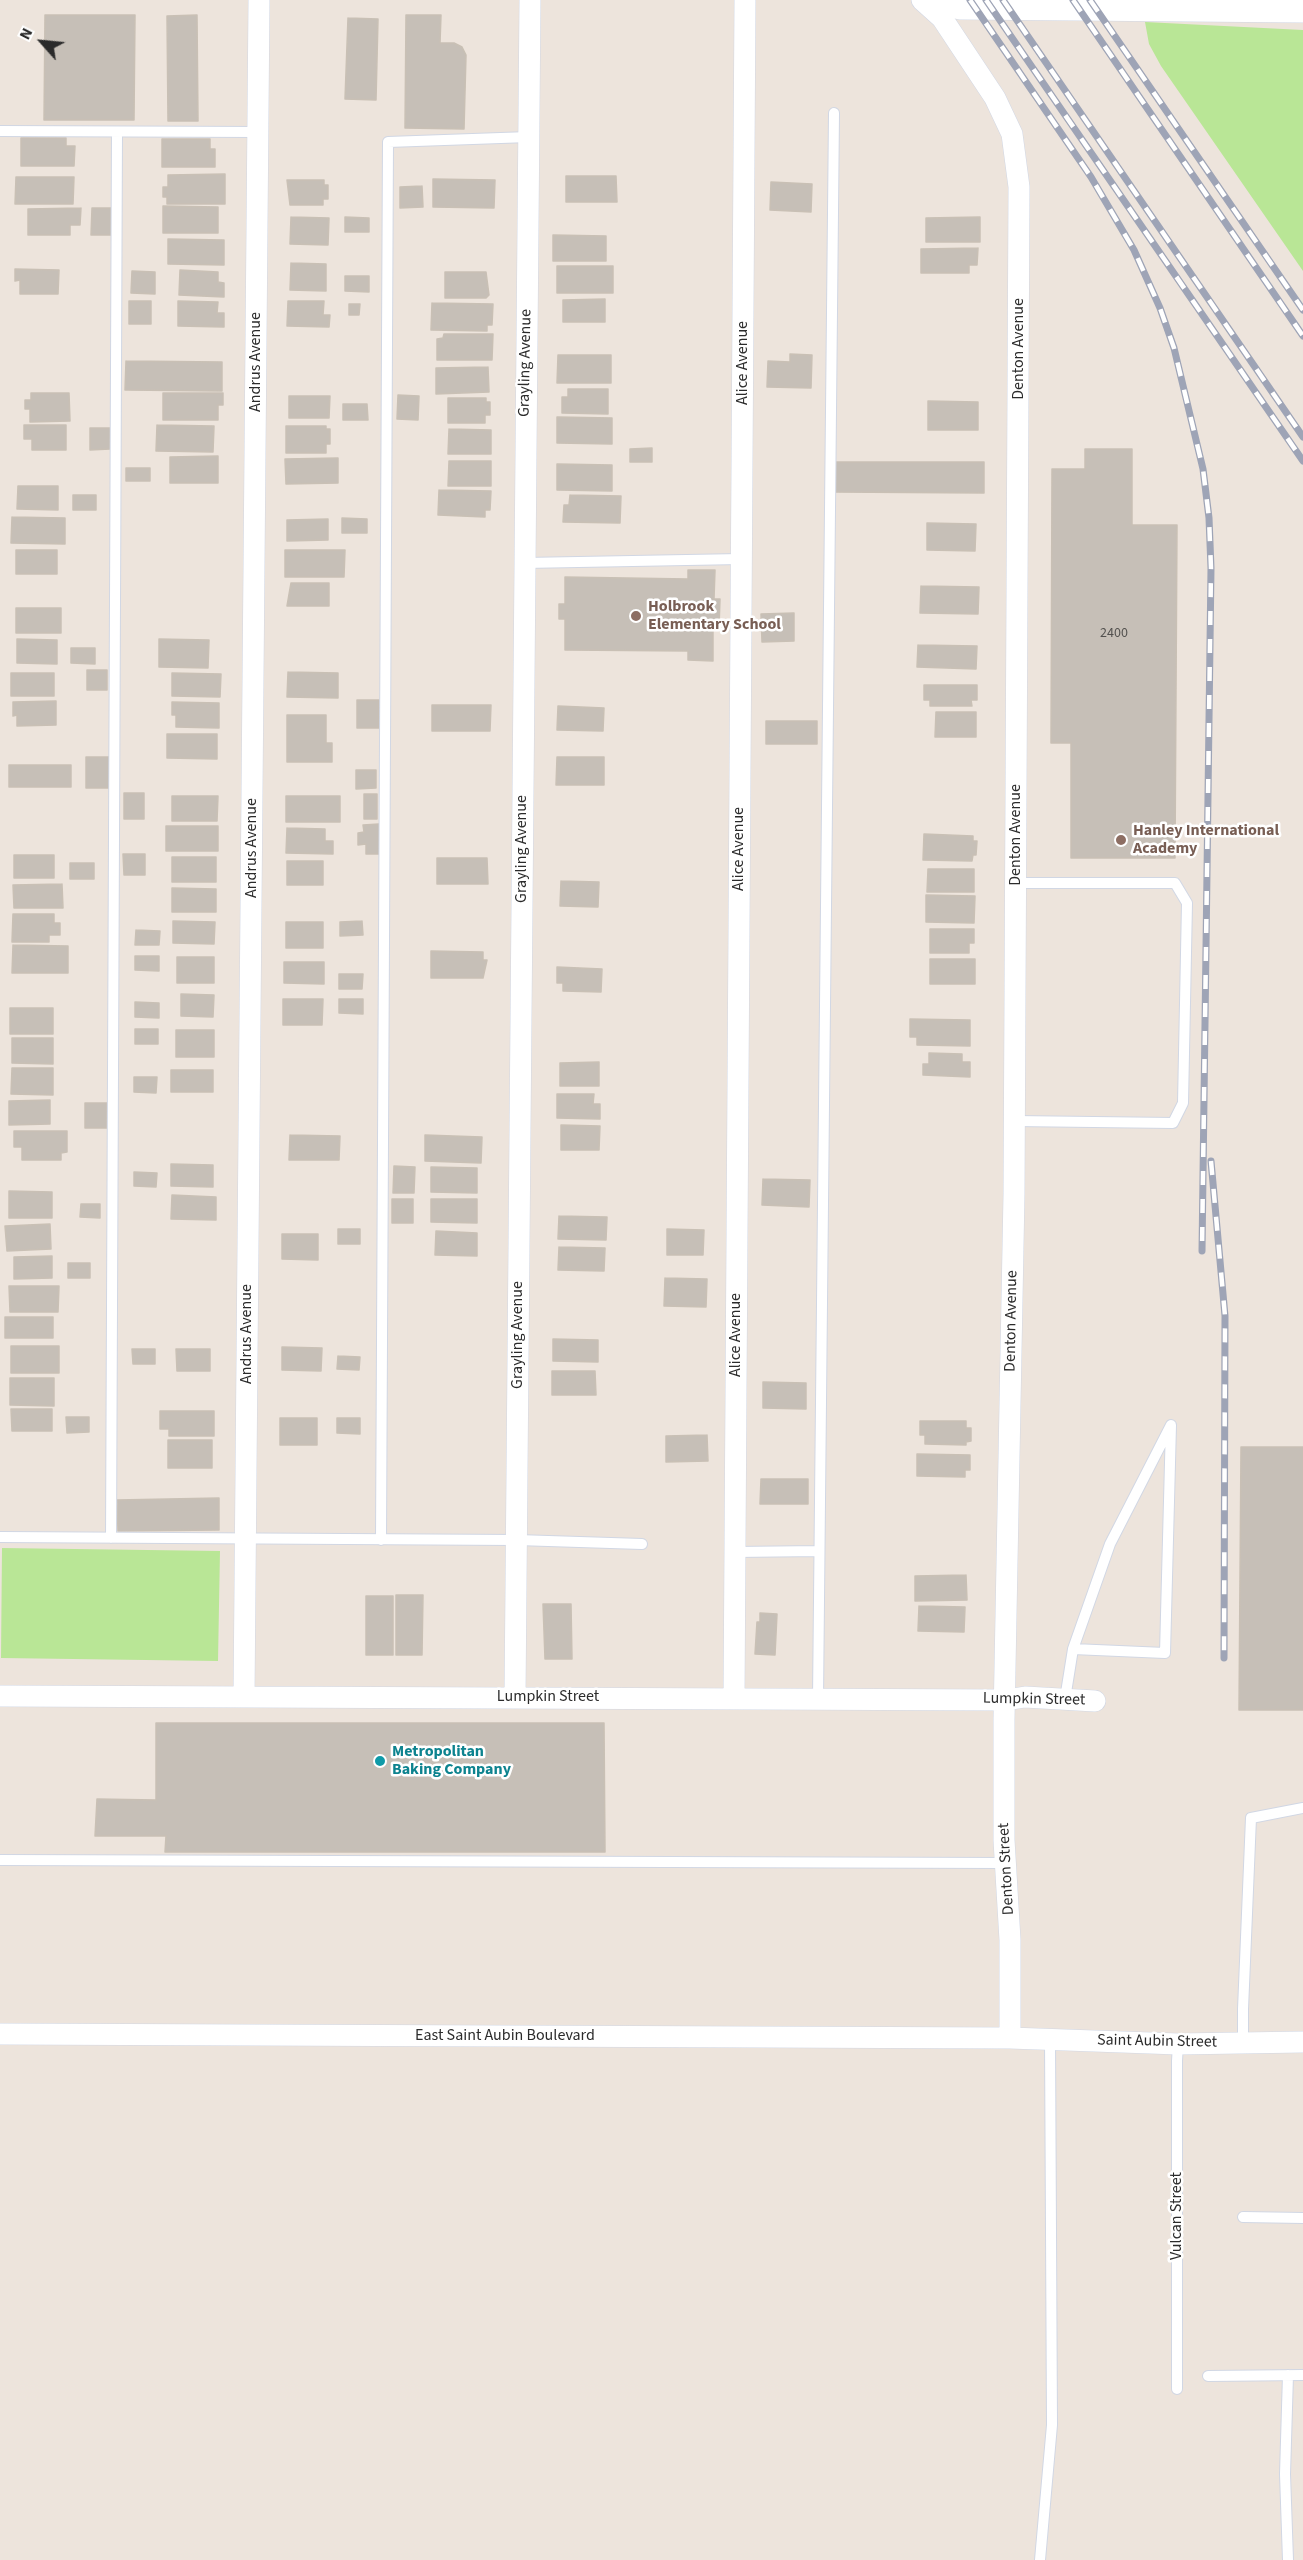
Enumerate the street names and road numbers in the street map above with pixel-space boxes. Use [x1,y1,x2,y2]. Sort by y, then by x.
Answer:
street label: Denton Avenue [1009,298,1029,400]
street label: Grayling Avenue [515,309,537,417]
street label: Andrus Avenue [246,312,266,412]
street label: Alice Avenue [733,321,753,405]
street label: Denton Avenue [1006,784,1026,886]
street label: Grayling Avenue [512,795,532,903]
street label: Andrus Avenue [242,798,262,898]
street label: Alice Avenue [729,807,749,891]
street label: Denton Avenue [1002,1270,1022,1372]
street label: Grayling Avenue [508,1281,528,1389]
street label: Andrus Avenue [237,1284,257,1384]
street label: Alice Avenue [726,1293,746,1377]
street label: Lumpkin Street [497,1687,599,1707]
street label: Lumpkin Street [983,1690,1085,1710]
street label: Denton Street [995,1822,1019,1916]
street label: East Saint Aubin Boulevard [415,2026,595,2046]
street label: Saint Aubin Street [1097,2031,1217,2053]
street label: Vulcan Street [1167,2172,1187,2260]

